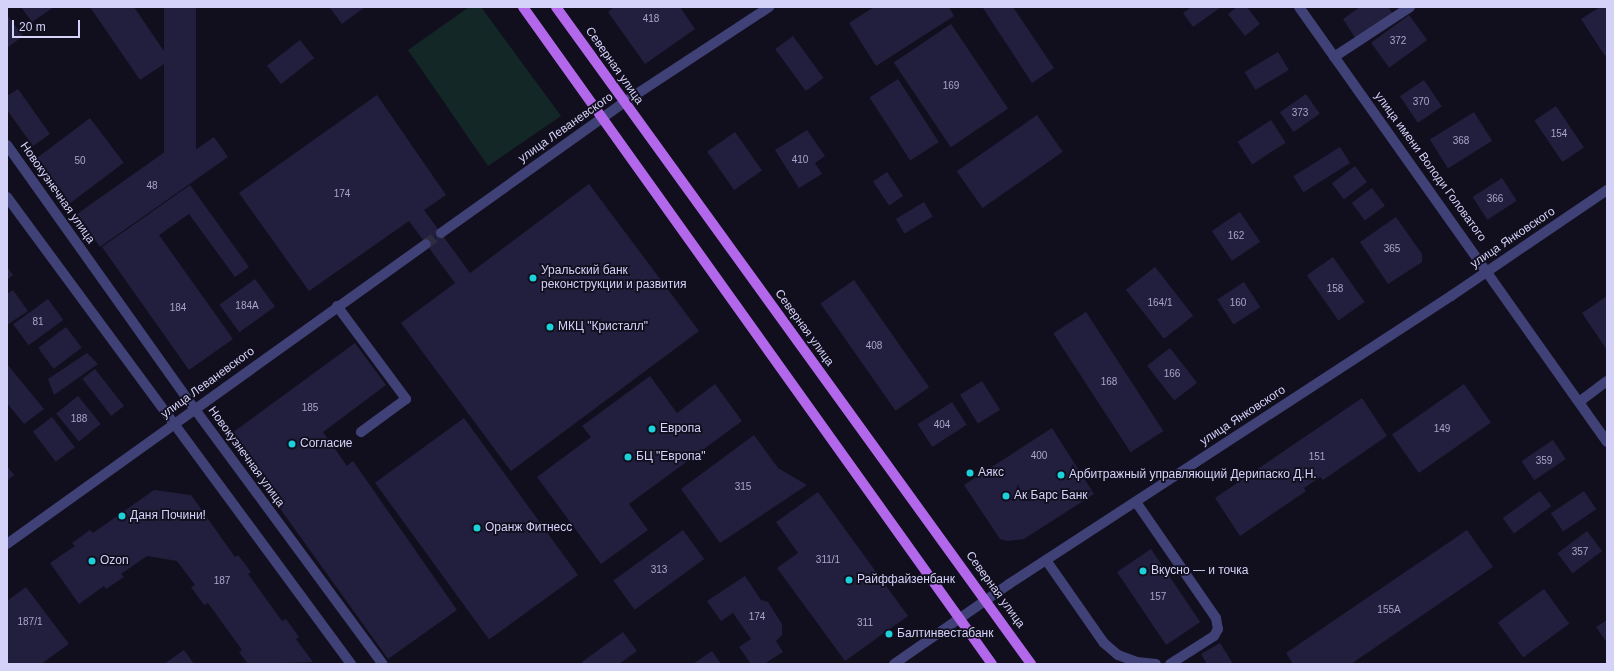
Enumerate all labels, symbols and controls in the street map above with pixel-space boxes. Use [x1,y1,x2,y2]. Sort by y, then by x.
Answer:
scale bar [14,12,82,38]
house number: 418 [643,13,659,25]
text: 20 m [19,20,46,34]
street label: Северная улица [582,25,646,107]
house number: 372 [1390,35,1406,47]
house number: 169 [943,80,959,92]
street label: улица Леваневского [516,90,616,166]
street label: улица имени Володи Головатого [1371,90,1489,244]
house number: 370 [1413,96,1429,108]
house number: 373 [1292,107,1308,119]
house number: 154 [1551,128,1567,140]
house number: 368 [1453,135,1469,147]
street label: Новокузнечная улица [17,140,97,246]
house number: 410 [792,154,808,166]
house number: 50 [74,155,86,167]
house number: 48 [146,180,158,192]
house number: 174 [334,188,350,200]
house number: 366 [1487,193,1503,205]
street label: улица Янковского [1468,204,1558,272]
house number: 162 [1228,230,1244,242]
house number: 365 [1384,243,1400,255]
place label: Уральский банк реконструкции и развития [541,264,686,292]
marker: Уральский банк реконструкции и развития [528,273,538,283]
house number: 158 [1327,283,1343,295]
street label: Северная улица [771,287,837,369]
house number: 164/1 [1147,297,1173,309]
house number: 160 [1230,297,1246,309]
house number: 184А [235,300,259,312]
house number: 184 [170,302,186,314]
house number: 81 [32,316,44,328]
place label: МКЦ "Кристалл" [558,320,648,334]
marker: МКЦ "Кристалл" [545,322,555,332]
house number: 408 [866,340,882,352]
street label: улица Леваневского [158,344,258,422]
house number: 166 [1164,368,1180,380]
house number: 168 [1101,376,1117,388]
street label: улица Янковского [1198,383,1288,449]
house number: 185 [302,402,318,414]
street label: Новокузнечная улица [205,404,287,510]
house number: 188 [71,413,87,425]
house number: 404 [934,419,950,431]
place label: Европа [660,422,701,436]
house number: 149 [1434,423,1450,435]
marker: Европа [647,424,657,434]
place label: Согласие [300,437,353,451]
marker: Согласие [287,439,297,449]
place label: БЦ "Европа" [636,450,706,464]
house number: 400 [1031,450,1047,462]
house number: 151 [1309,451,1325,463]
marker: БЦ "Европа" [623,452,633,462]
house number: 359 [1536,455,1552,467]
place label: Аякс [978,466,1004,480]
marker: Аякс [965,468,975,478]
place label: Арбитражный управляющий Дерипаско Д.Н. [1069,468,1317,482]
marker: Арбитражный управляющий Дерипаско Д.Н. [1056,470,1066,480]
house number: 315 [735,481,751,493]
place label: Ак Барс Банк [1014,489,1088,503]
marker: Ак Барс Банк [1001,491,1011,501]
place label: Даня Почини! [130,509,206,523]
marker: Даня Почини! [117,511,127,521]
place label: Оранж Фитнесс [485,521,572,535]
marker: Оранж Фитнесс [472,523,482,533]
house number: 357 [1572,546,1588,558]
street label: Северная улица [962,549,1028,631]
place label: Ozon [100,554,129,568]
house number: 311/1 [816,554,840,566]
marker: Ozon [87,556,97,566]
house number: 313 [651,564,667,576]
place label: Вкусно — и точка [1151,564,1248,578]
marker: Вкусно — и точка [1138,566,1148,576]
place label: Райффайзенбанк [857,573,955,587]
house number: 187 [214,575,230,587]
marker: Райффайзенбанк [844,575,854,585]
house number: 157 [1150,591,1166,603]
house number: 155А [1377,604,1401,616]
house number: 174 [749,611,765,623]
house number: 187/1 [17,616,43,628]
house number: 311 [857,617,873,629]
place label: Балтинвестабанк [897,627,993,641]
marker: Балтинвестабанк [884,629,894,639]

